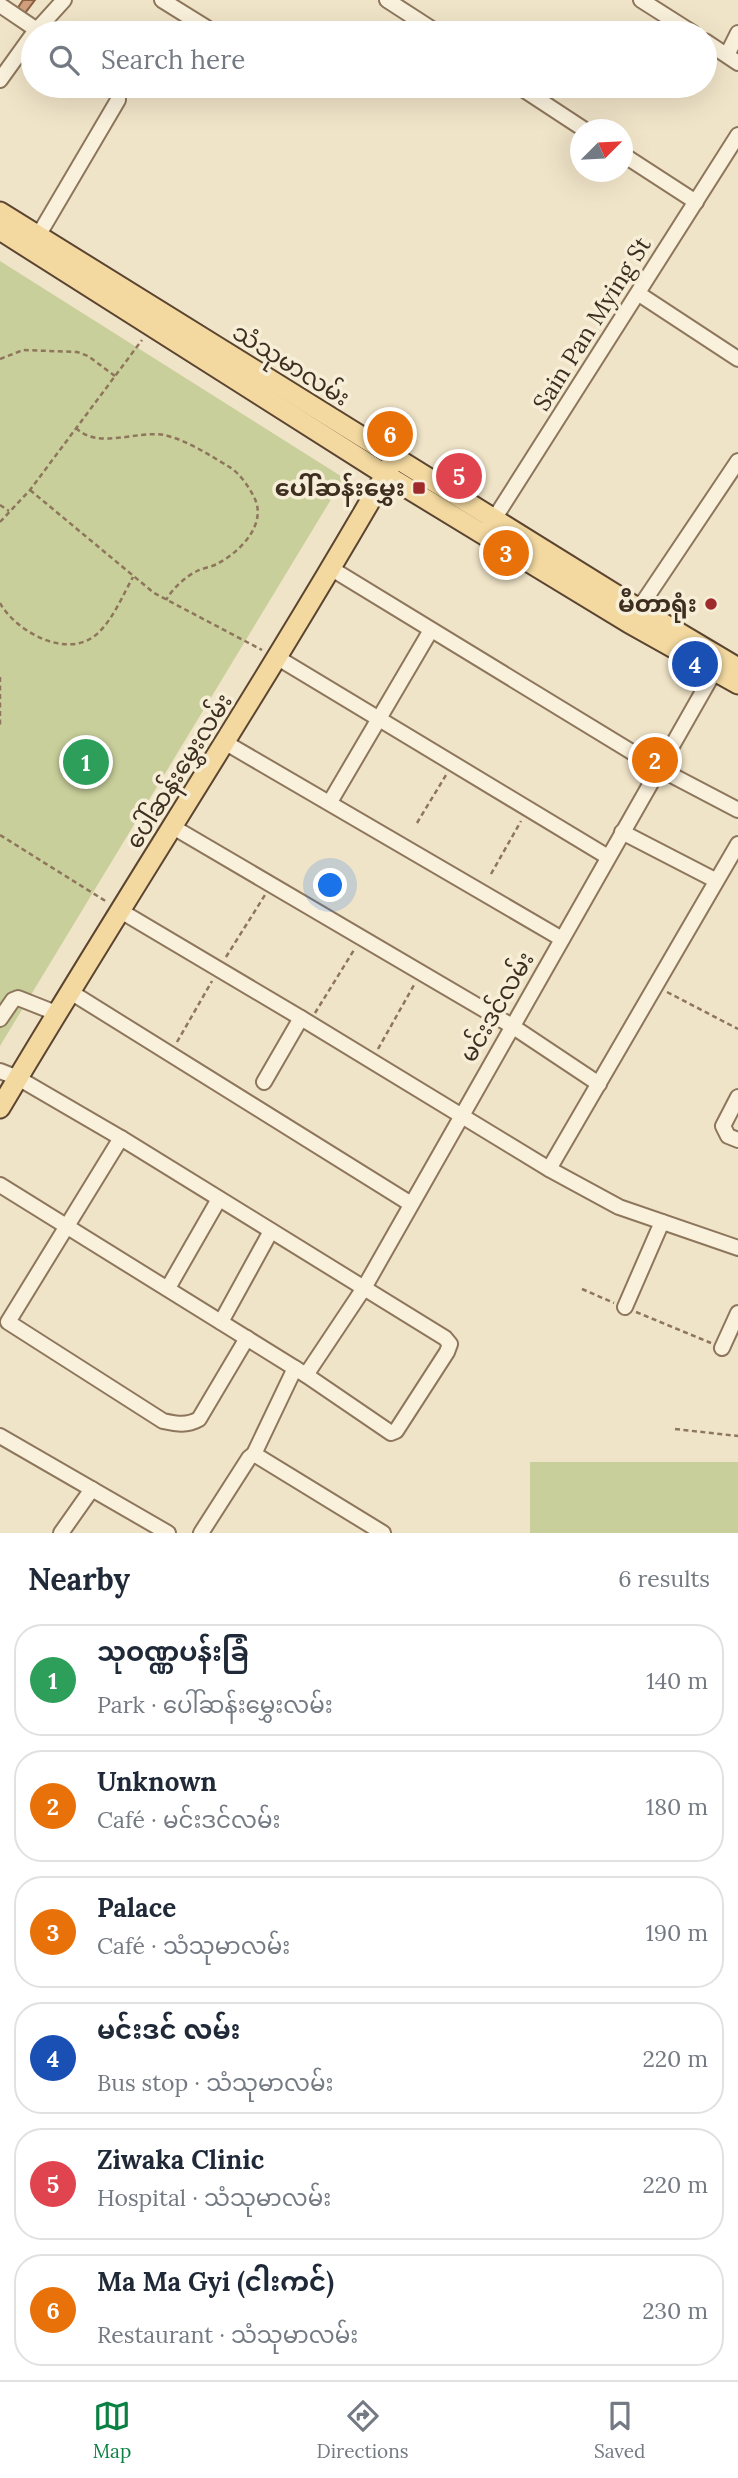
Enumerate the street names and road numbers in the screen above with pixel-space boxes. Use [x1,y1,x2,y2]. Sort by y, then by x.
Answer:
street label: Sain Pan Mying St [526,230,658,416]
street label: သံသုမာလမ်း [225,316,356,416]
street label: ပေါ်ဆန်းမွှေးလမ်း [118,687,242,856]
street label: မင်းဒင်လမ်း [452,946,541,1068]

